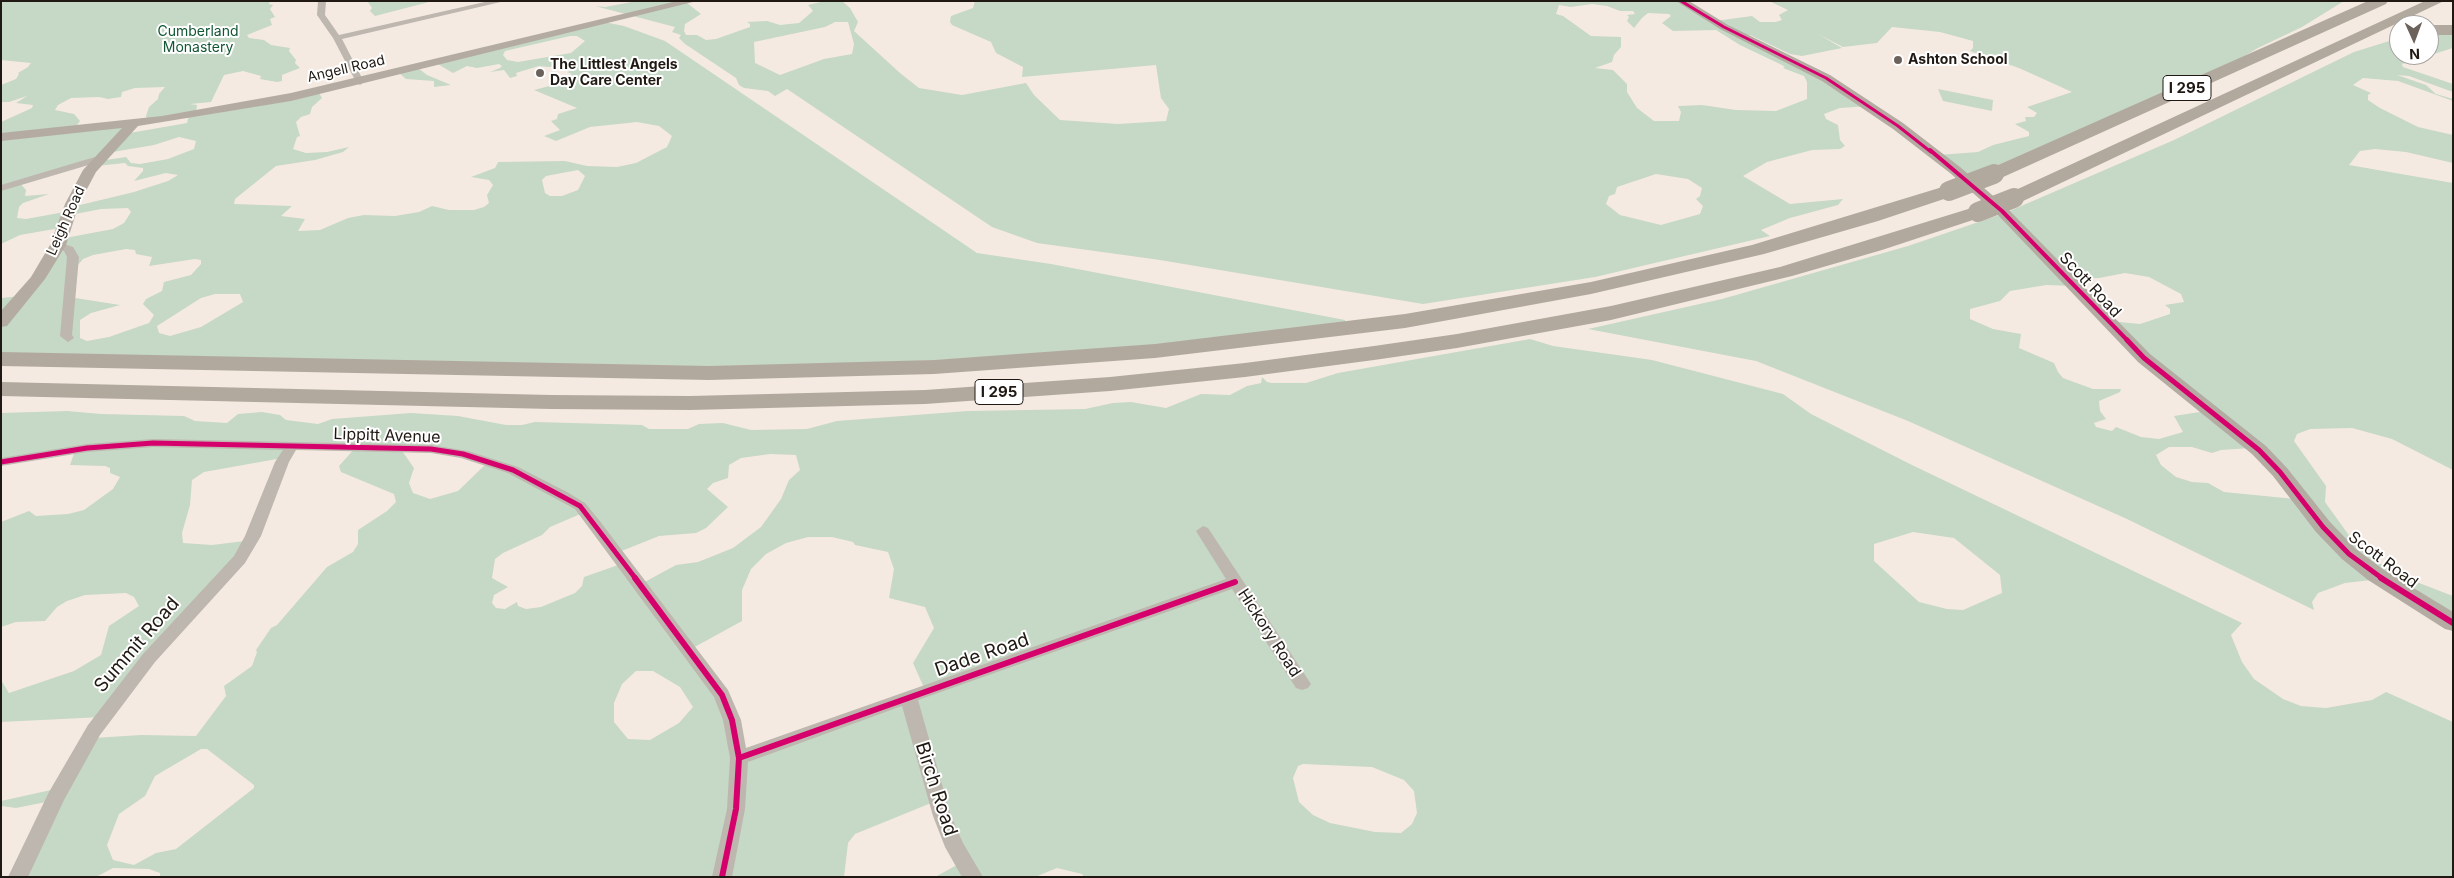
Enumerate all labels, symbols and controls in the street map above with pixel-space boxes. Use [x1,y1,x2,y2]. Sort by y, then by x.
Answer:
north arrow [2389,15,2439,65]
park label: Cumberland Monastery [157,24,239,56]
text: N [2409,46,2420,63]
street label: Angell Road [306,52,386,86]
place label: Ashton School [1908,52,2008,68]
marker: Ashton School [1892,54,1904,66]
place label: The Littlest Angels Day Care Center [550,57,678,90]
marker: The Littlest Angels Day Care Center [534,67,546,79]
road number: I 295 [2163,76,2211,100]
street label: Leigh Road [43,184,89,258]
street label: Scott Road [2055,248,2125,322]
road number: I 295 [975,380,1023,404]
street label: Lippitt Avenue [333,425,441,447]
street label: Scott Road [2344,528,2422,592]
street label: Hickory Road [1233,585,1305,681]
street label: Summit Road [89,593,185,697]
street label: Dade Road [932,628,1032,682]
street label: Birch Road [910,739,962,839]

